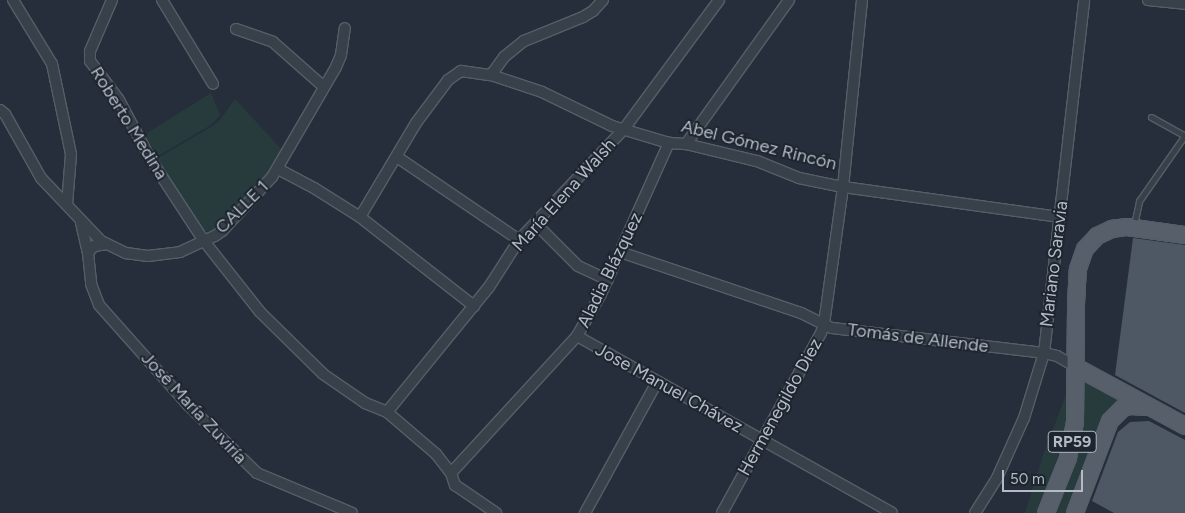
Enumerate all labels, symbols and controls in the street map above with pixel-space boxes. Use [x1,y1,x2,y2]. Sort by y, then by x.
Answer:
street label: Roberto Medina [86,63,172,183]
street label: Abel Gómez Rincón [679,115,839,175]
street label: María Elena Walsh [508,134,620,256]
street label: CALLE 1 [211,176,273,238]
street label: Mariano Saravia [1036,200,1072,328]
street label: Aladia Blázquez [573,209,647,331]
street label: Tomás de Allende [846,319,990,357]
street label: Hermenegildo Diez [733,335,827,479]
street label: Jose Manuel Chávez [592,339,746,437]
street label: José María Zuviría [137,348,251,468]
road number: RP59 [1047,428,1097,456]
scale bar [1005,460,1086,492]
text: 50 m [1010,470,1045,488]

